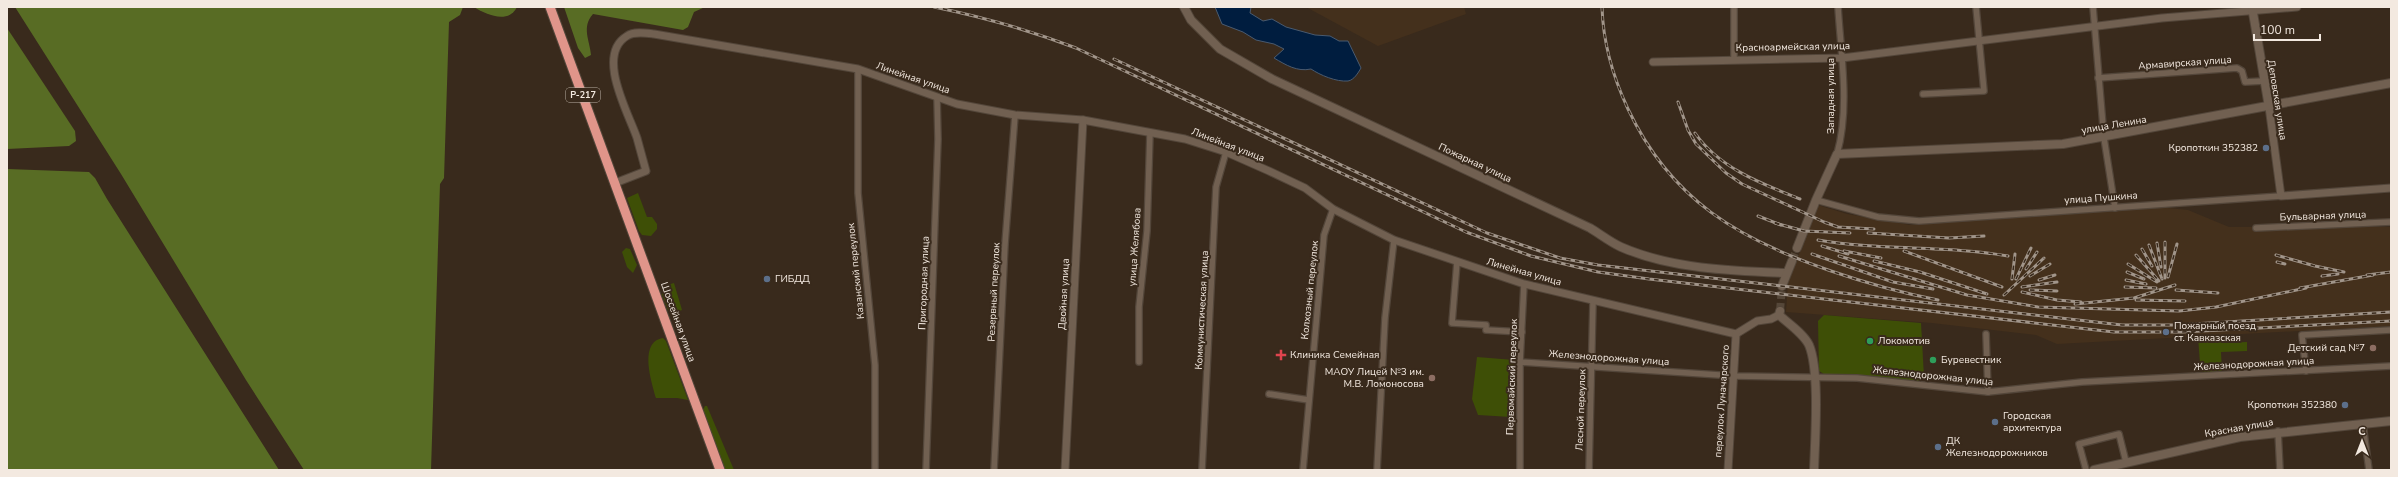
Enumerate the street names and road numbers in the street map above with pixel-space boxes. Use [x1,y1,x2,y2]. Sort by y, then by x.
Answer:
street label: Красноармейская улица [1736,39,1850,55]
street label: Армавирская улица [2138,53,2232,73]
street label: Западная улица [1824,58,1838,134]
street label: Линейная улица [874,59,952,97]
street label: Деповская улица [2264,59,2290,141]
road number: Р-217 [566,88,600,102]
street label: улица Ленина [2080,112,2148,138]
street label: Линейная улица [1189,125,1267,165]
street label: Пожарная улица [1436,140,1514,186]
street label: улица Пушкина [2064,188,2138,208]
street label: улица Желябова [1125,207,1145,287]
street label: Бульварная улица [2280,207,2366,225]
street label: Казанский переулок [844,222,868,320]
street label: Пригородная улица [915,236,933,330]
street label: Колхозный переулок [1298,239,1322,340]
street label: Резервный переулок [984,241,1004,342]
street label: Коммунистическая улица [1192,250,1212,370]
street label: Линейная улица [1485,255,1563,289]
street label: Двойная улица [1055,258,1073,330]
street label: Шоссейная улица [657,280,699,364]
street label: Первомайский переулок [1503,318,1521,435]
street label: переулок Луначарского [1711,344,1733,458]
street label: Железнодорожная улица [1548,347,1670,369]
street label: Железнодорожная улица [2193,354,2315,374]
street label: Железнодорожная улица [1872,363,1994,389]
street label: Лесной переулок [1573,368,1589,451]
street label: Красная улица [2204,415,2274,441]

